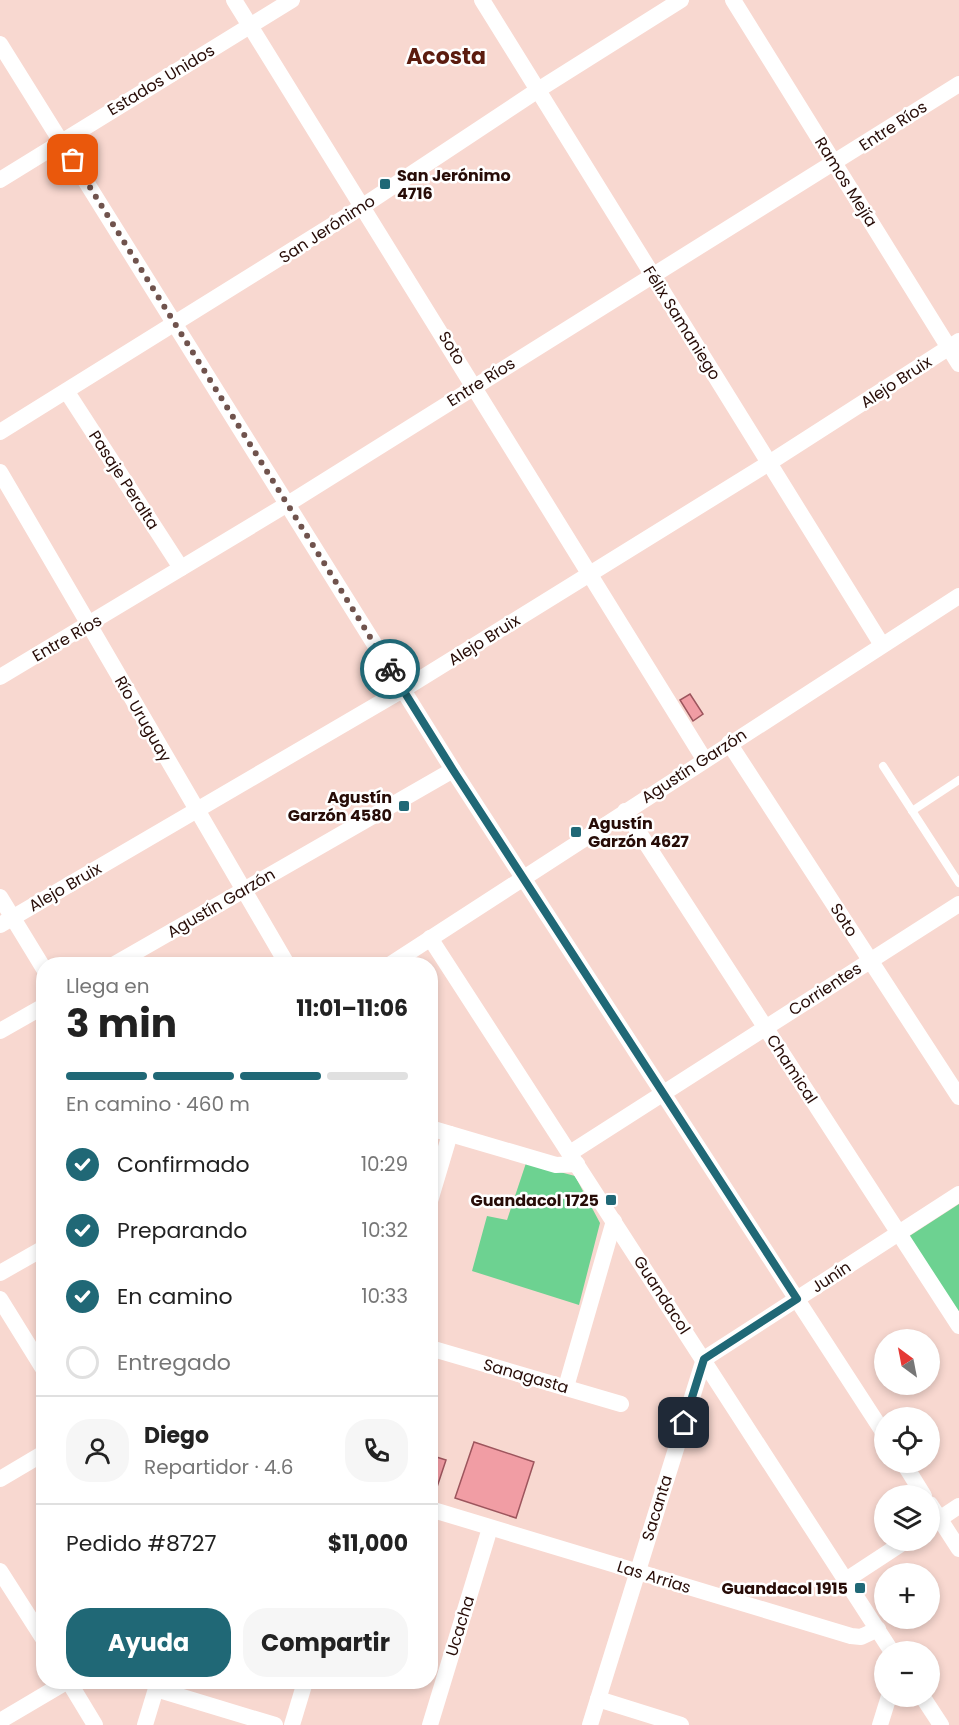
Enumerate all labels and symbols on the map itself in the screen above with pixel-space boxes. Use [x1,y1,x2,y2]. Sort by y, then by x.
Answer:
street label: Estados Unidos [103,39,219,121]
district label: Acosta [406,41,486,72]
street label: Entre Ríos [855,95,931,157]
street label: Ramos Mejía [809,133,883,231]
pin [47,134,98,185]
place label: San Jerónimo 4716 [397,164,511,205]
marker: San Jerónimo 4716 [378,177,392,191]
street label: San Jerónimo [275,189,379,269]
street label: Félix Samaniego [638,262,726,384]
street label: Soto [433,327,471,369]
street label: Alejo Bruix [856,350,936,414]
street label: Entre Ríos [442,352,520,412]
street label: Pasaje Peralta [83,426,165,534]
street label: Entre Ríos [28,609,106,667]
street label: Alejo Bruix [444,609,525,671]
courier [360,639,420,699]
street label: Río Uruguay [109,672,177,766]
street label: Agustín Garzón [637,723,751,809]
place label: Agustín Garzón 4580 [288,786,392,827]
marker: Agustín Garzón 4580 [397,799,411,813]
place label: Agustín Garzón 4627 [588,812,689,853]
marker: Agustín Garzón 4627 [569,825,583,839]
street label: Alejo Bruix [24,857,106,917]
street label: Agustín Garzón [163,863,279,943]
street label: Soto [825,899,863,941]
street label: Corrientes [784,957,866,1021]
street label: Chamical [761,1030,823,1108]
place label: Guandacol 1725 [471,1189,599,1212]
marker: Guandacol 1725 [604,1193,618,1207]
street label: Guandacol [628,1251,696,1339]
street label: Junín [807,1256,855,1298]
north arrow [874,1329,940,1395]
street label: Sanagasta [481,1353,571,1399]
pin [658,1397,709,1448]
street label: Sacanta [636,1472,678,1544]
street label: Las Arrias [614,1555,694,1599]
place label: Guandacol 1915 [721,1577,848,1600]
marker: Guandacol 1915 [853,1581,867,1595]
street label: Ucacha [440,1593,480,1659]

